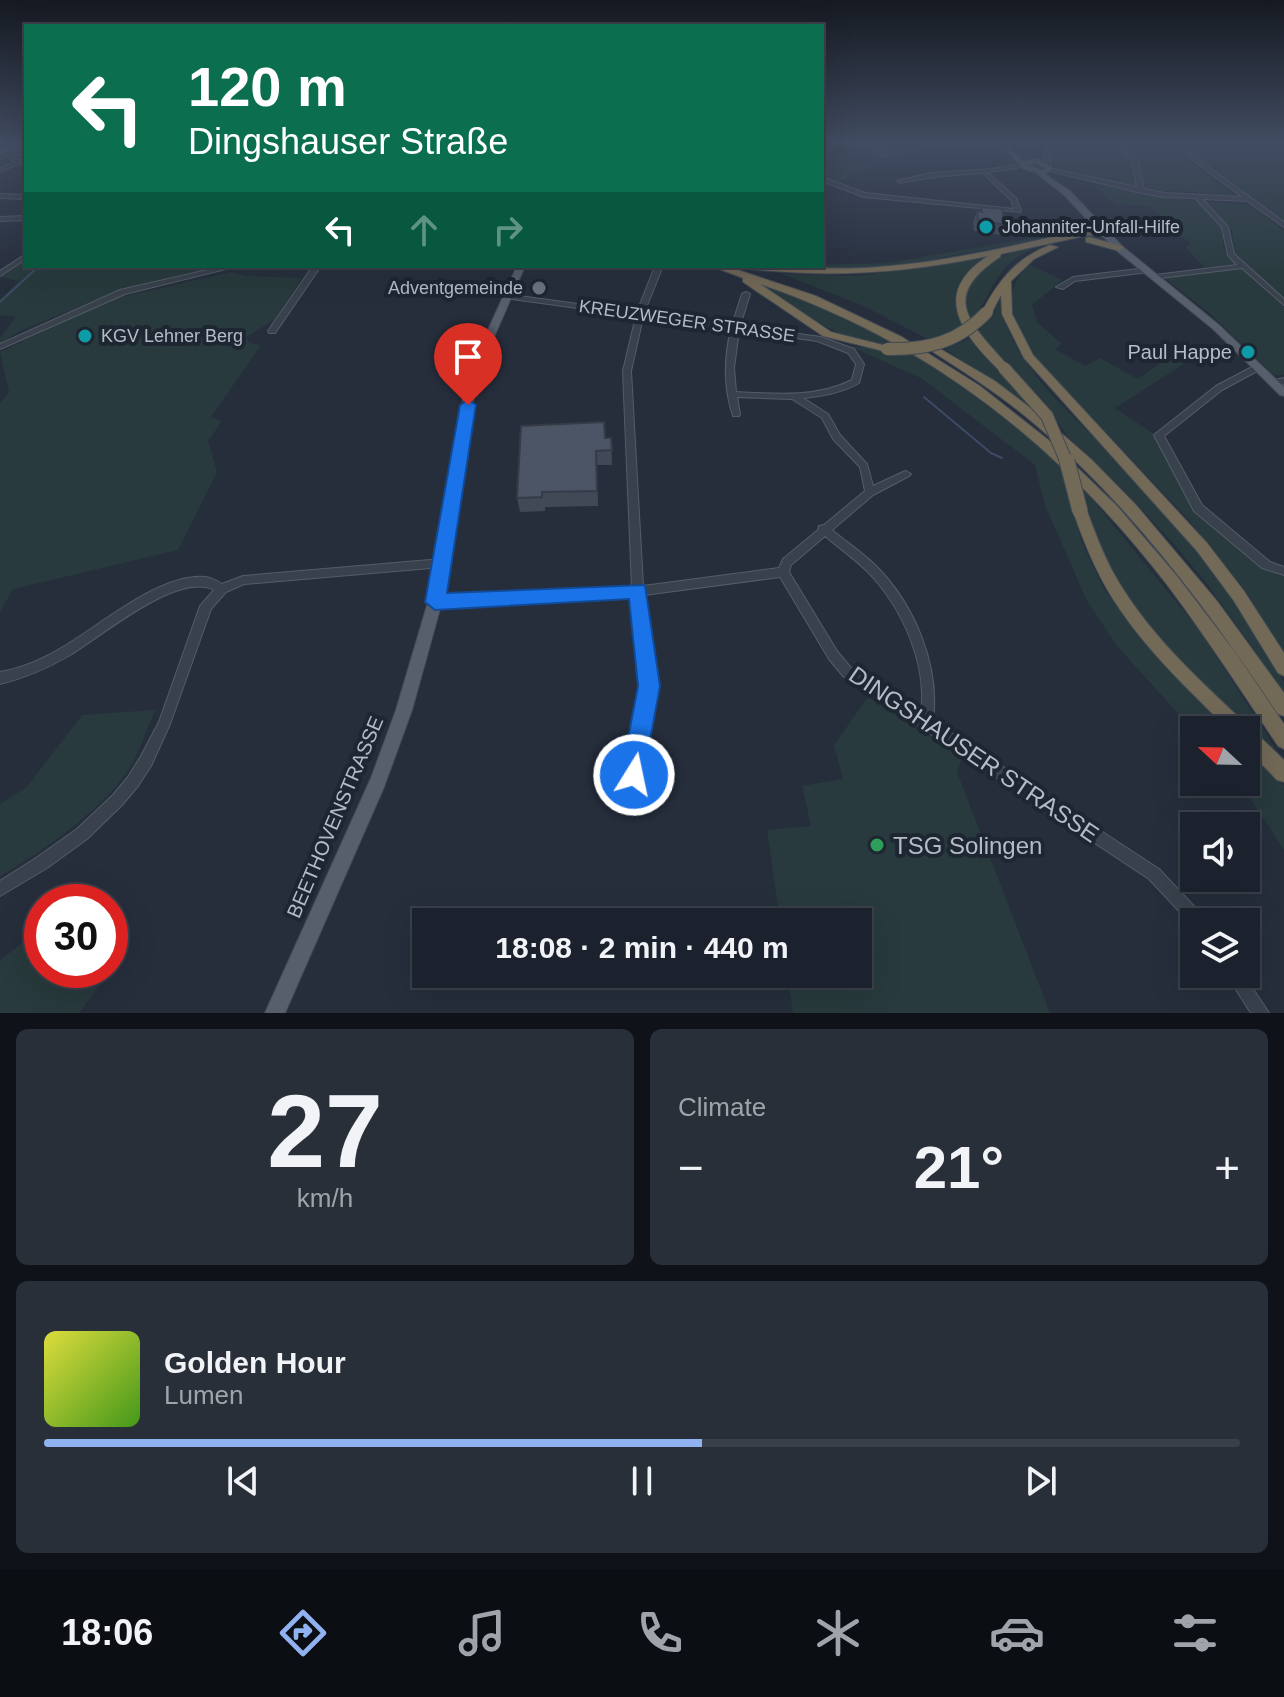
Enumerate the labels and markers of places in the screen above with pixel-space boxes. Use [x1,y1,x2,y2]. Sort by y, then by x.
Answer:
place label: Johanniter-Unfall-Hilfe [1002,217,1180,237]
marker: Johanniter-Unfall-Hilfe [977,218,995,236]
place label: Adventgemeinde [388,278,523,298]
marker: Adventgemeinde [530,279,548,297]
pin [434,323,502,405]
place label: KGV Lehner Berg [101,326,243,346]
marker: KGV Lehner Berg [76,327,94,345]
place label: Paul Happe [1127,341,1232,363]
marker: Paul Happe [1239,343,1257,361]
place label: TSG Solingen [893,832,1042,859]
marker: TSG Solingen [868,836,886,854]

